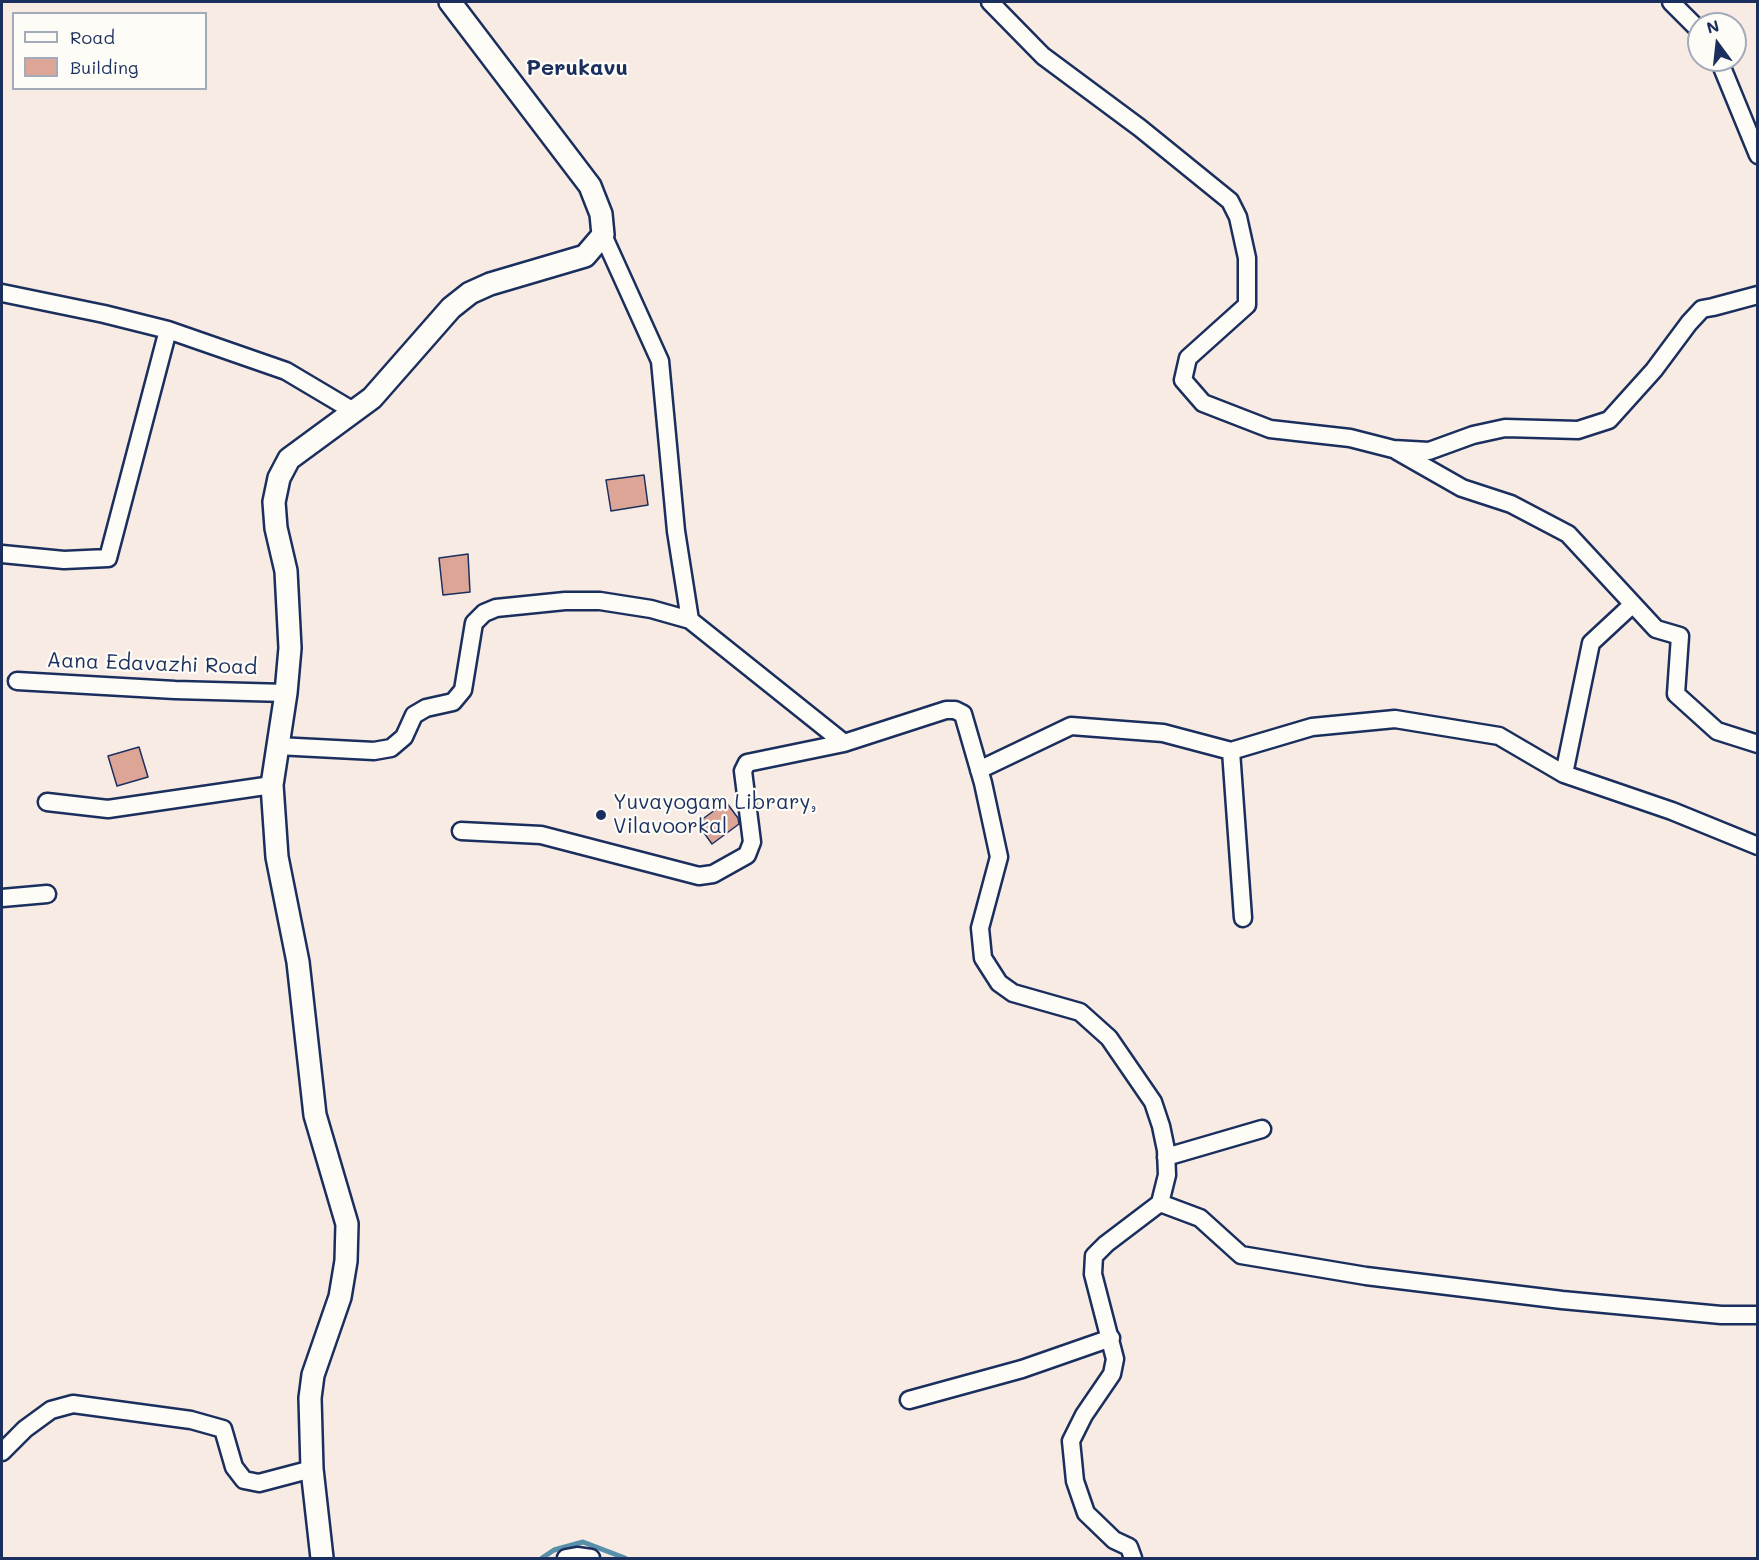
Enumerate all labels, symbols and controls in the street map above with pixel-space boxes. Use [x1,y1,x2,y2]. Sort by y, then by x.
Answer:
legend [12,12,207,90]
north arrow [1687,12,1747,72]
text: N [1704,14,1721,38]
text: Road [70,25,115,49]
text: Building [70,55,138,79]
district label: Perukavu [526,55,628,81]
street label: Aana Edavazhi Road [46,648,258,680]
place label: Yuvayogam Library, Vilavoorkal [613,790,817,840]
marker: Yuvayogam Library, Vilavoorkal [594,808,608,822]

